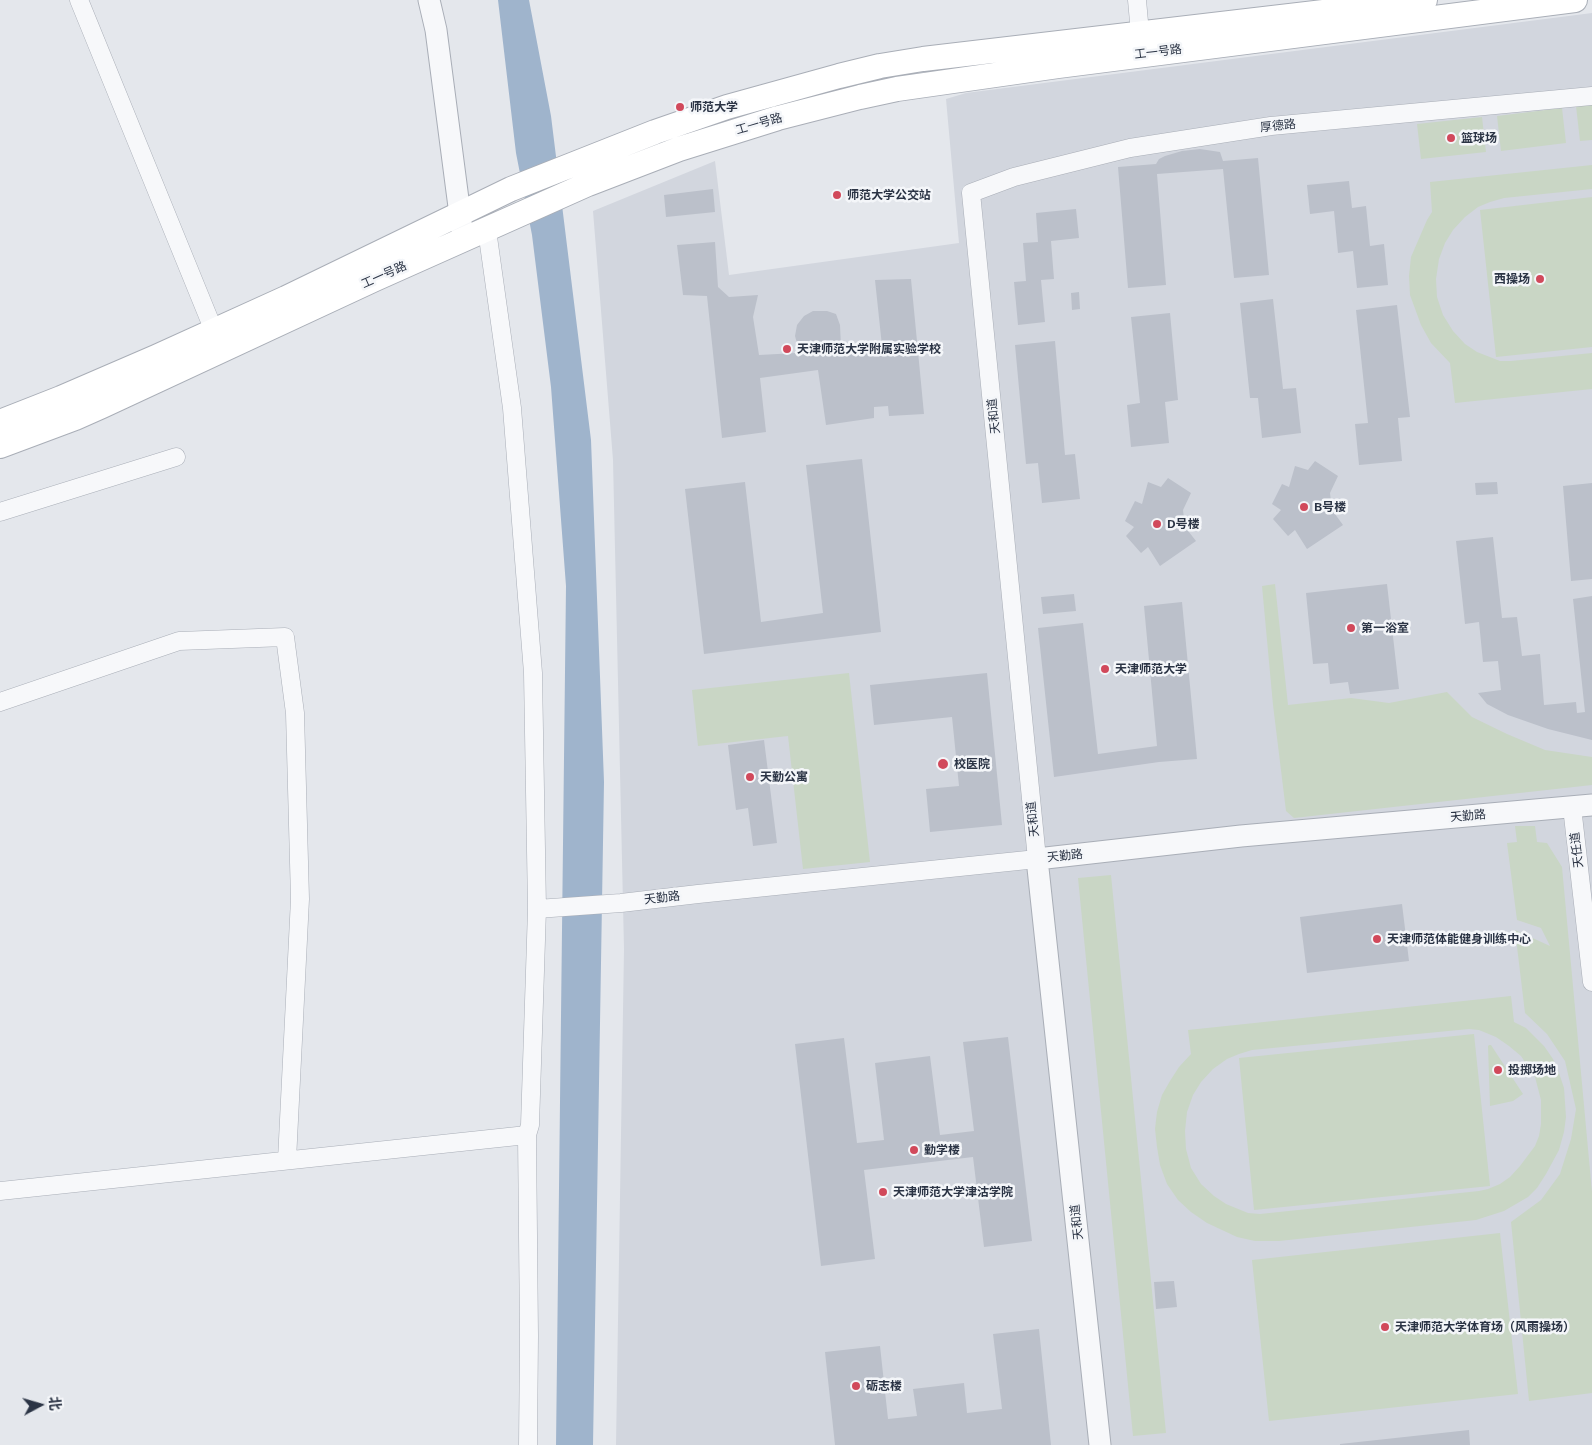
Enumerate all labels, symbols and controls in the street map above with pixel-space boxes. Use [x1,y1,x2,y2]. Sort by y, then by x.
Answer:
street label: 工一号路 [1133,42,1183,62]
place label: 师范大学 [690,100,738,114]
marker: 师范大学 [674,101,686,113]
street label: 工一号路 [734,110,784,138]
street label: 厚德路 [1259,117,1297,135]
place label: 篮球场 [1461,131,1497,145]
marker: 篮球场 [1445,132,1457,144]
place label: 师范大学公交站 [847,188,931,202]
marker: 师范大学公交站 [831,189,843,201]
street label: 工一号路 [359,259,409,291]
place label: 西操场 [1494,272,1530,286]
marker: 西操场 [1534,273,1546,285]
place label: 天津师范大学附属实验学校 [797,342,941,356]
marker: 天津师范大学附属实验学校 [781,343,793,355]
street label: 天和道 [985,397,1003,435]
place label: B号楼 [1314,500,1346,514]
marker: B号楼 [1298,501,1310,513]
place label: D号楼 [1167,517,1200,531]
marker: D号楼 [1151,518,1163,530]
place label: 第一浴室 [1361,621,1409,635]
marker: 第一浴室 [1345,622,1357,634]
place label: 天津师范大学 [1115,662,1187,676]
marker: 天津师范大学 [1099,663,1111,675]
marker: 校医院 [936,757,950,771]
place label: 校医院 [954,757,990,771]
place label: 天勤公寓 [760,770,808,784]
marker: 天勤公寓 [744,771,756,783]
street label: 天和道 [1024,800,1042,838]
street label: 天勤路 [1449,807,1487,825]
street label: 天任道 [1568,831,1586,869]
street label: 天勤路 [1046,847,1084,865]
street label: 天勤路 [643,889,681,907]
place label: 天津师范体能健身训练中心 [1387,932,1531,946]
marker: 天津师范体能健身训练中心 [1371,933,1383,945]
place label: 投掷场地 [1508,1063,1556,1077]
marker: 投掷场地 [1492,1064,1504,1076]
place label: 勤学楼 [924,1143,960,1157]
marker: 勤学楼 [908,1144,920,1156]
place label: 天津师范大学津沽学院 [893,1185,1013,1199]
marker: 天津师范大学津沽学院 [877,1186,889,1198]
street label: 天和道 [1068,1203,1086,1241]
place label: 天津师范大学体育场（风雨操场） [1395,1320,1575,1334]
marker: 天津师范大学体育场（风雨操场） [1379,1321,1391,1333]
place label: 砺志楼 [866,1379,902,1393]
north arrow [15,1380,65,1430]
marker: 砺志楼 [850,1380,862,1392]
text: 北 [46,1396,64,1411]

